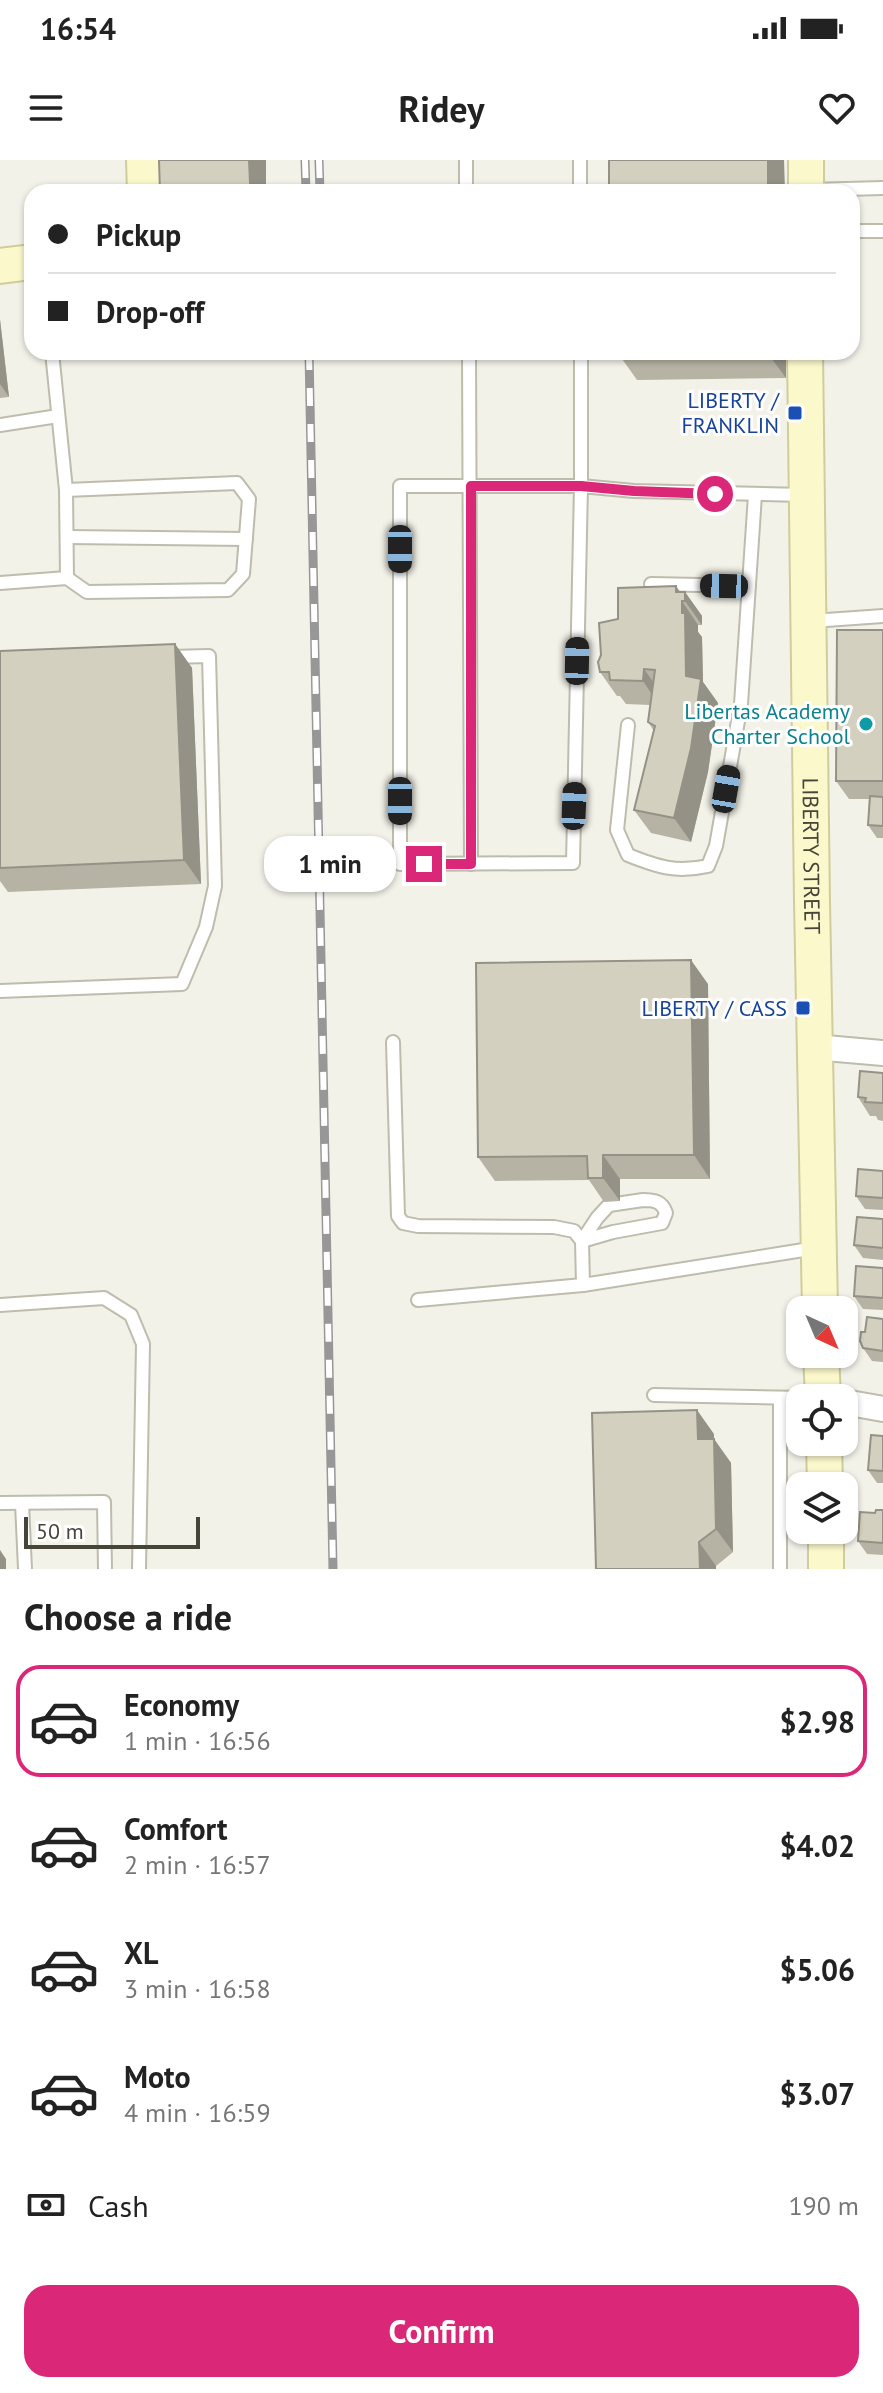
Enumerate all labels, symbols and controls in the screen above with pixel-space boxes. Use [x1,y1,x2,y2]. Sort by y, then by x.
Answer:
text: 16:54 [40,9,116,48]
text: Ridey [399,85,484,132]
icon: menu [24,86,68,130]
icon: heart [815,86,859,130]
text: Pickup [96,215,181,254]
text: Drop-off [96,292,204,331]
place label: LIBERTY / FRANKLIN [681,386,780,439]
marker: LIBERTY / FRANKLIN [786,404,804,422]
route start [697,476,733,512]
car [388,525,412,573]
car [700,574,748,598]
car [565,637,589,685]
place label: Libertas Academy Charter School [684,697,851,750]
marker: Libertas Academy Charter School [857,715,875,733]
car [710,763,742,815]
car [388,777,412,825]
street label: LIBERTY STREET [796,778,827,935]
car [561,782,587,830]
callout: 1 min [264,836,396,892]
route end [406,846,442,882]
text: 1 min [298,847,362,880]
place label: LIBERTY / CASS [641,994,787,1022]
marker: LIBERTY / CASS [794,999,812,1017]
north arrow [786,1296,858,1368]
map controls [786,1296,858,1544]
button: locate [786,1384,858,1456]
button: layers [786,1472,858,1544]
scale bar [24,1513,200,1549]
text: 50 m [36,1517,84,1545]
text: Choose a ride [24,1593,232,1640]
icon: car [28,1685,100,1757]
text: Economy [124,1685,239,1724]
text: $2.98 [780,1702,855,1741]
text: 1 min · 16:56 [124,1724,271,1757]
icon: car [28,1809,100,1881]
text: Comfort [124,1809,227,1848]
text: $4.02 [780,1826,855,1865]
text: 2 min · 16:57 [124,1848,271,1881]
icon: car [28,1933,100,2005]
text: XL [124,1933,158,1972]
text: $5.06 [780,1950,855,1989]
text: 3 min · 16:58 [124,1972,271,2005]
icon: car [28,2057,100,2129]
text: Moto [124,2057,191,2096]
text: $3.07 [780,2074,855,2113]
text: 4 min · 16:59 [124,2096,271,2129]
icon: cash [24,2183,68,2227]
text: Cash [88,2186,149,2225]
text: 190 m [788,2189,859,2222]
button: Confirm [24,2285,859,2377]

